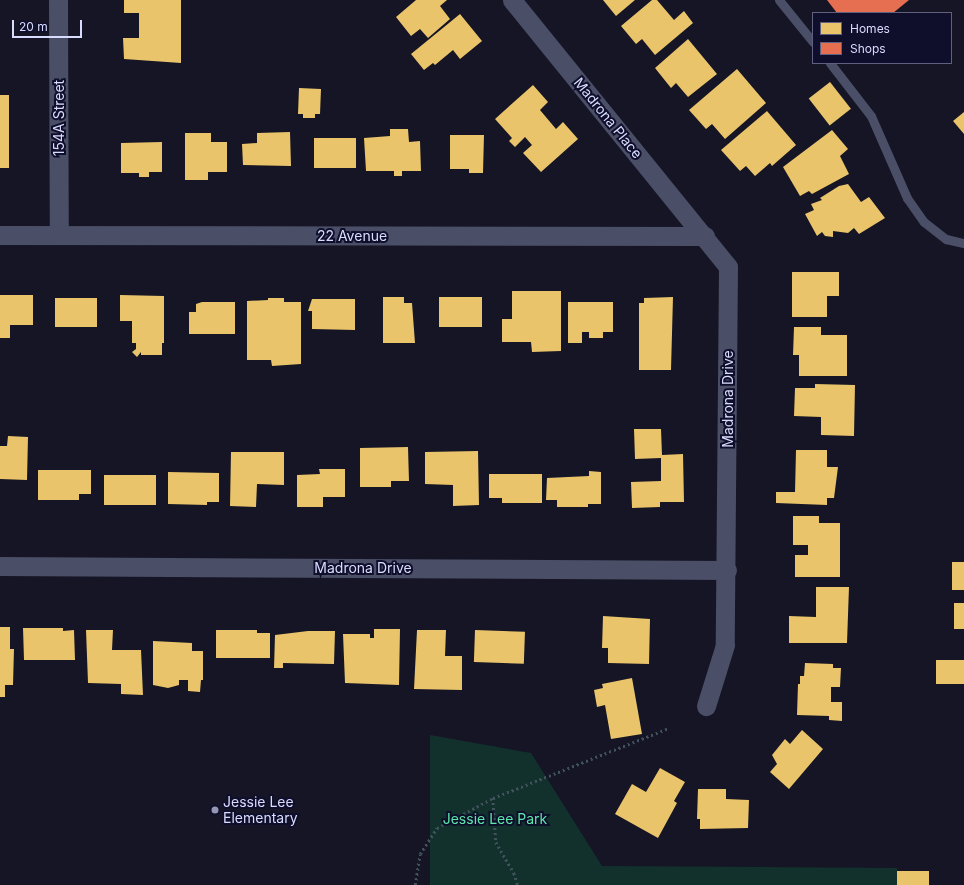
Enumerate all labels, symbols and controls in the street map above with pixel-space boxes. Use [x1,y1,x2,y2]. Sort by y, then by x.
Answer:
scale bar [14,12,84,38]
legend [812,12,952,64]
text: 20 m [19,19,48,34]
text: Homes [850,21,890,36]
text: Shops [850,41,886,56]
street label: Madrona Place [570,74,646,162]
street label: 154A Street [51,80,67,156]
street label: 22 Avenue [317,228,387,244]
street label: Madrona Drive [720,350,736,448]
street label: Madrona Drive [314,560,412,576]
place label: Jessie Lee Elementary [223,794,298,826]
marker: Jessie Lee Elementary [210,805,220,815]
park label: Jessie Lee Park [443,811,547,827]

